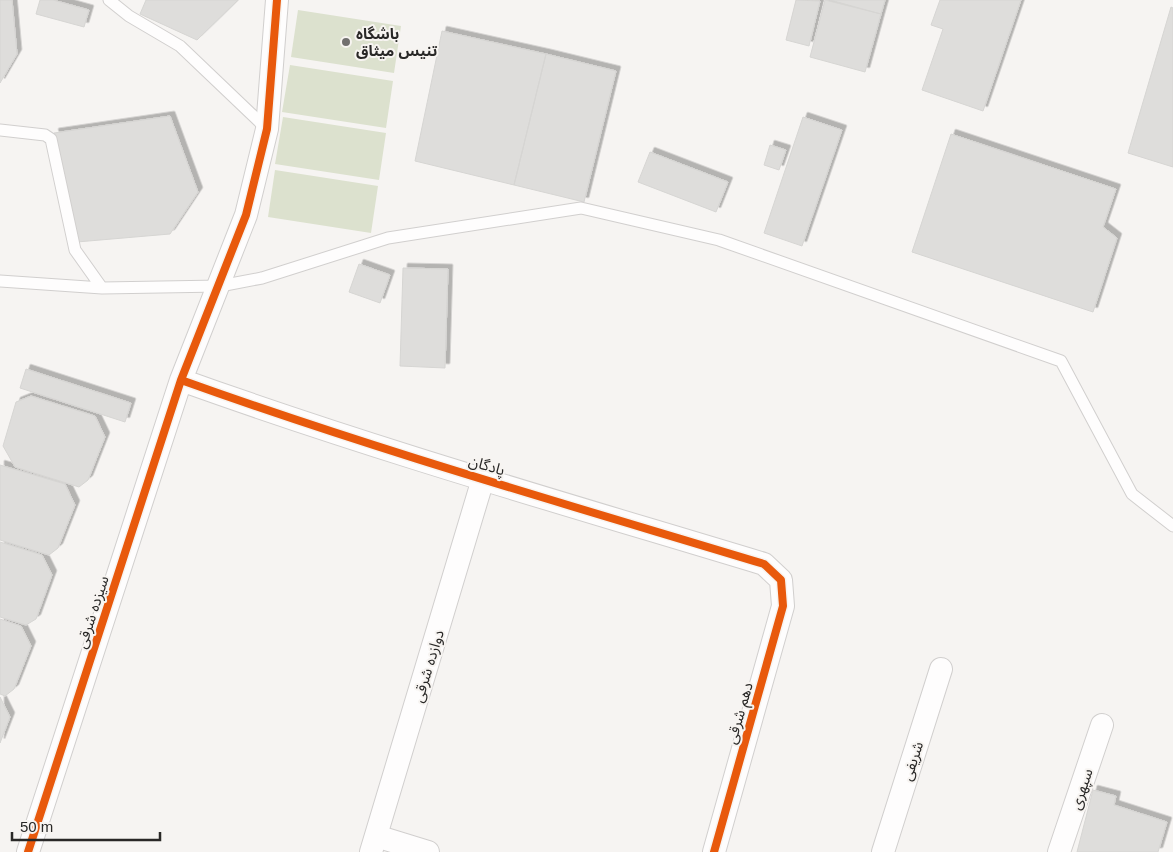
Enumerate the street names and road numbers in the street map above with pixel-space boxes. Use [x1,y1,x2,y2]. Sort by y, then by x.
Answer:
street label: پادگان [466,451,507,481]
street label: سیزده شرقی [72,573,113,651]
street label: دوازده شرقی [409,628,448,705]
street label: دهم شرقی [722,680,759,747]
street label: شریفی [898,739,927,783]
street label: سپهری [1066,766,1098,812]

